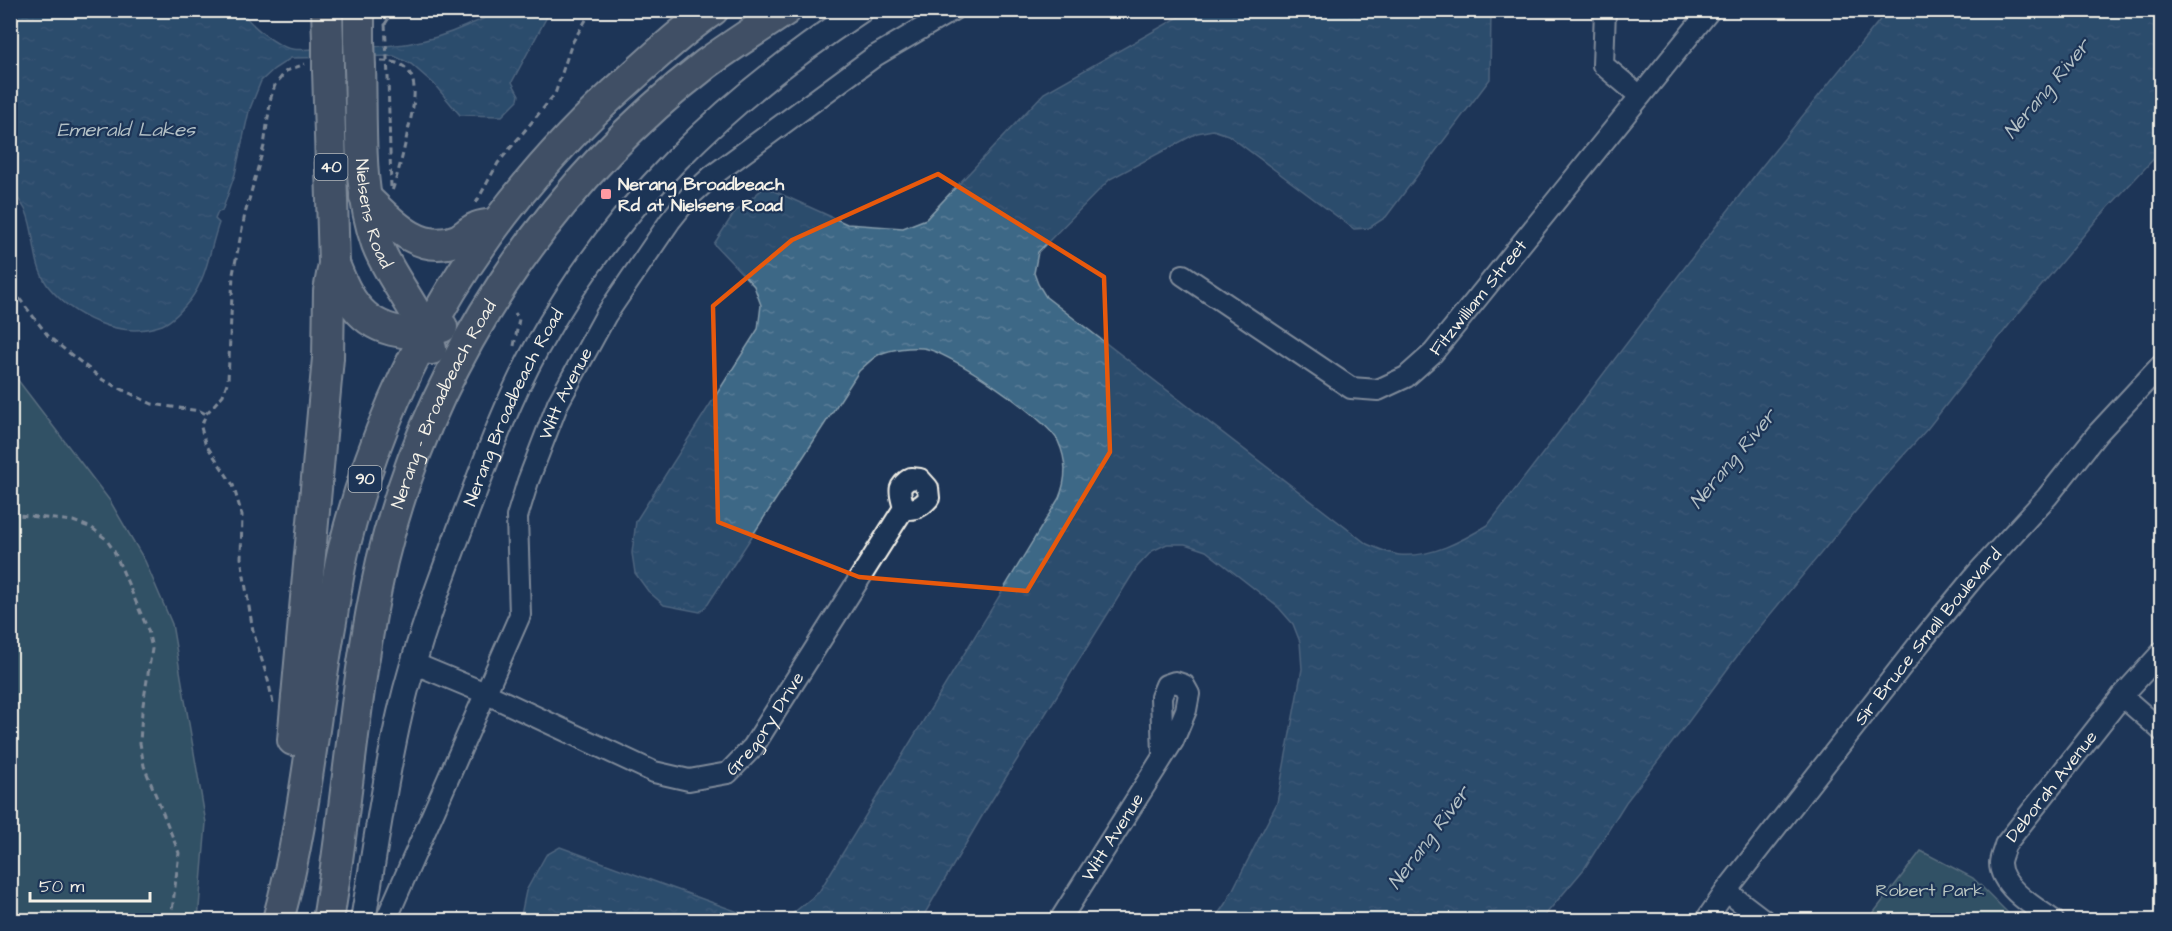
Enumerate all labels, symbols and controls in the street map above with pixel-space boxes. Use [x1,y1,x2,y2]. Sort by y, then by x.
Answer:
water label: Nerang River [1997,32,2099,146]
water label: Emerald Lakes [57,116,196,144]
road number: 40 [314,154,348,180]
street label: Nielsens Road [349,158,399,273]
place label: Nerang Broadbeach Rd at Nielsens Road [618,172,785,218]
marker: Nerang Broadbeach Rd at Nielsens Road [599,187,613,201]
street label: Fitzwilliam Street [1423,233,1533,361]
street label: Nerang - Broadbeach Road [385,295,502,512]
street label: Nerang Broadbeach Road [457,304,569,510]
street label: Witt Avenue [533,343,599,443]
water label: Nerang River [1683,402,1785,516]
road number: 90 [348,466,382,492]
street label: Sir Bruce Small Boulevard [1848,542,2007,730]
street label: Gregory Drive [720,667,810,781]
street label: Deborah Avenue [2000,725,2103,847]
water label: Nerang River [1381,779,1479,896]
street label: Witt Avenue [1075,788,1150,886]
scale bar [30,865,150,903]
text: 50 m [39,874,84,899]
park label: Robert Park [1876,878,1984,903]

